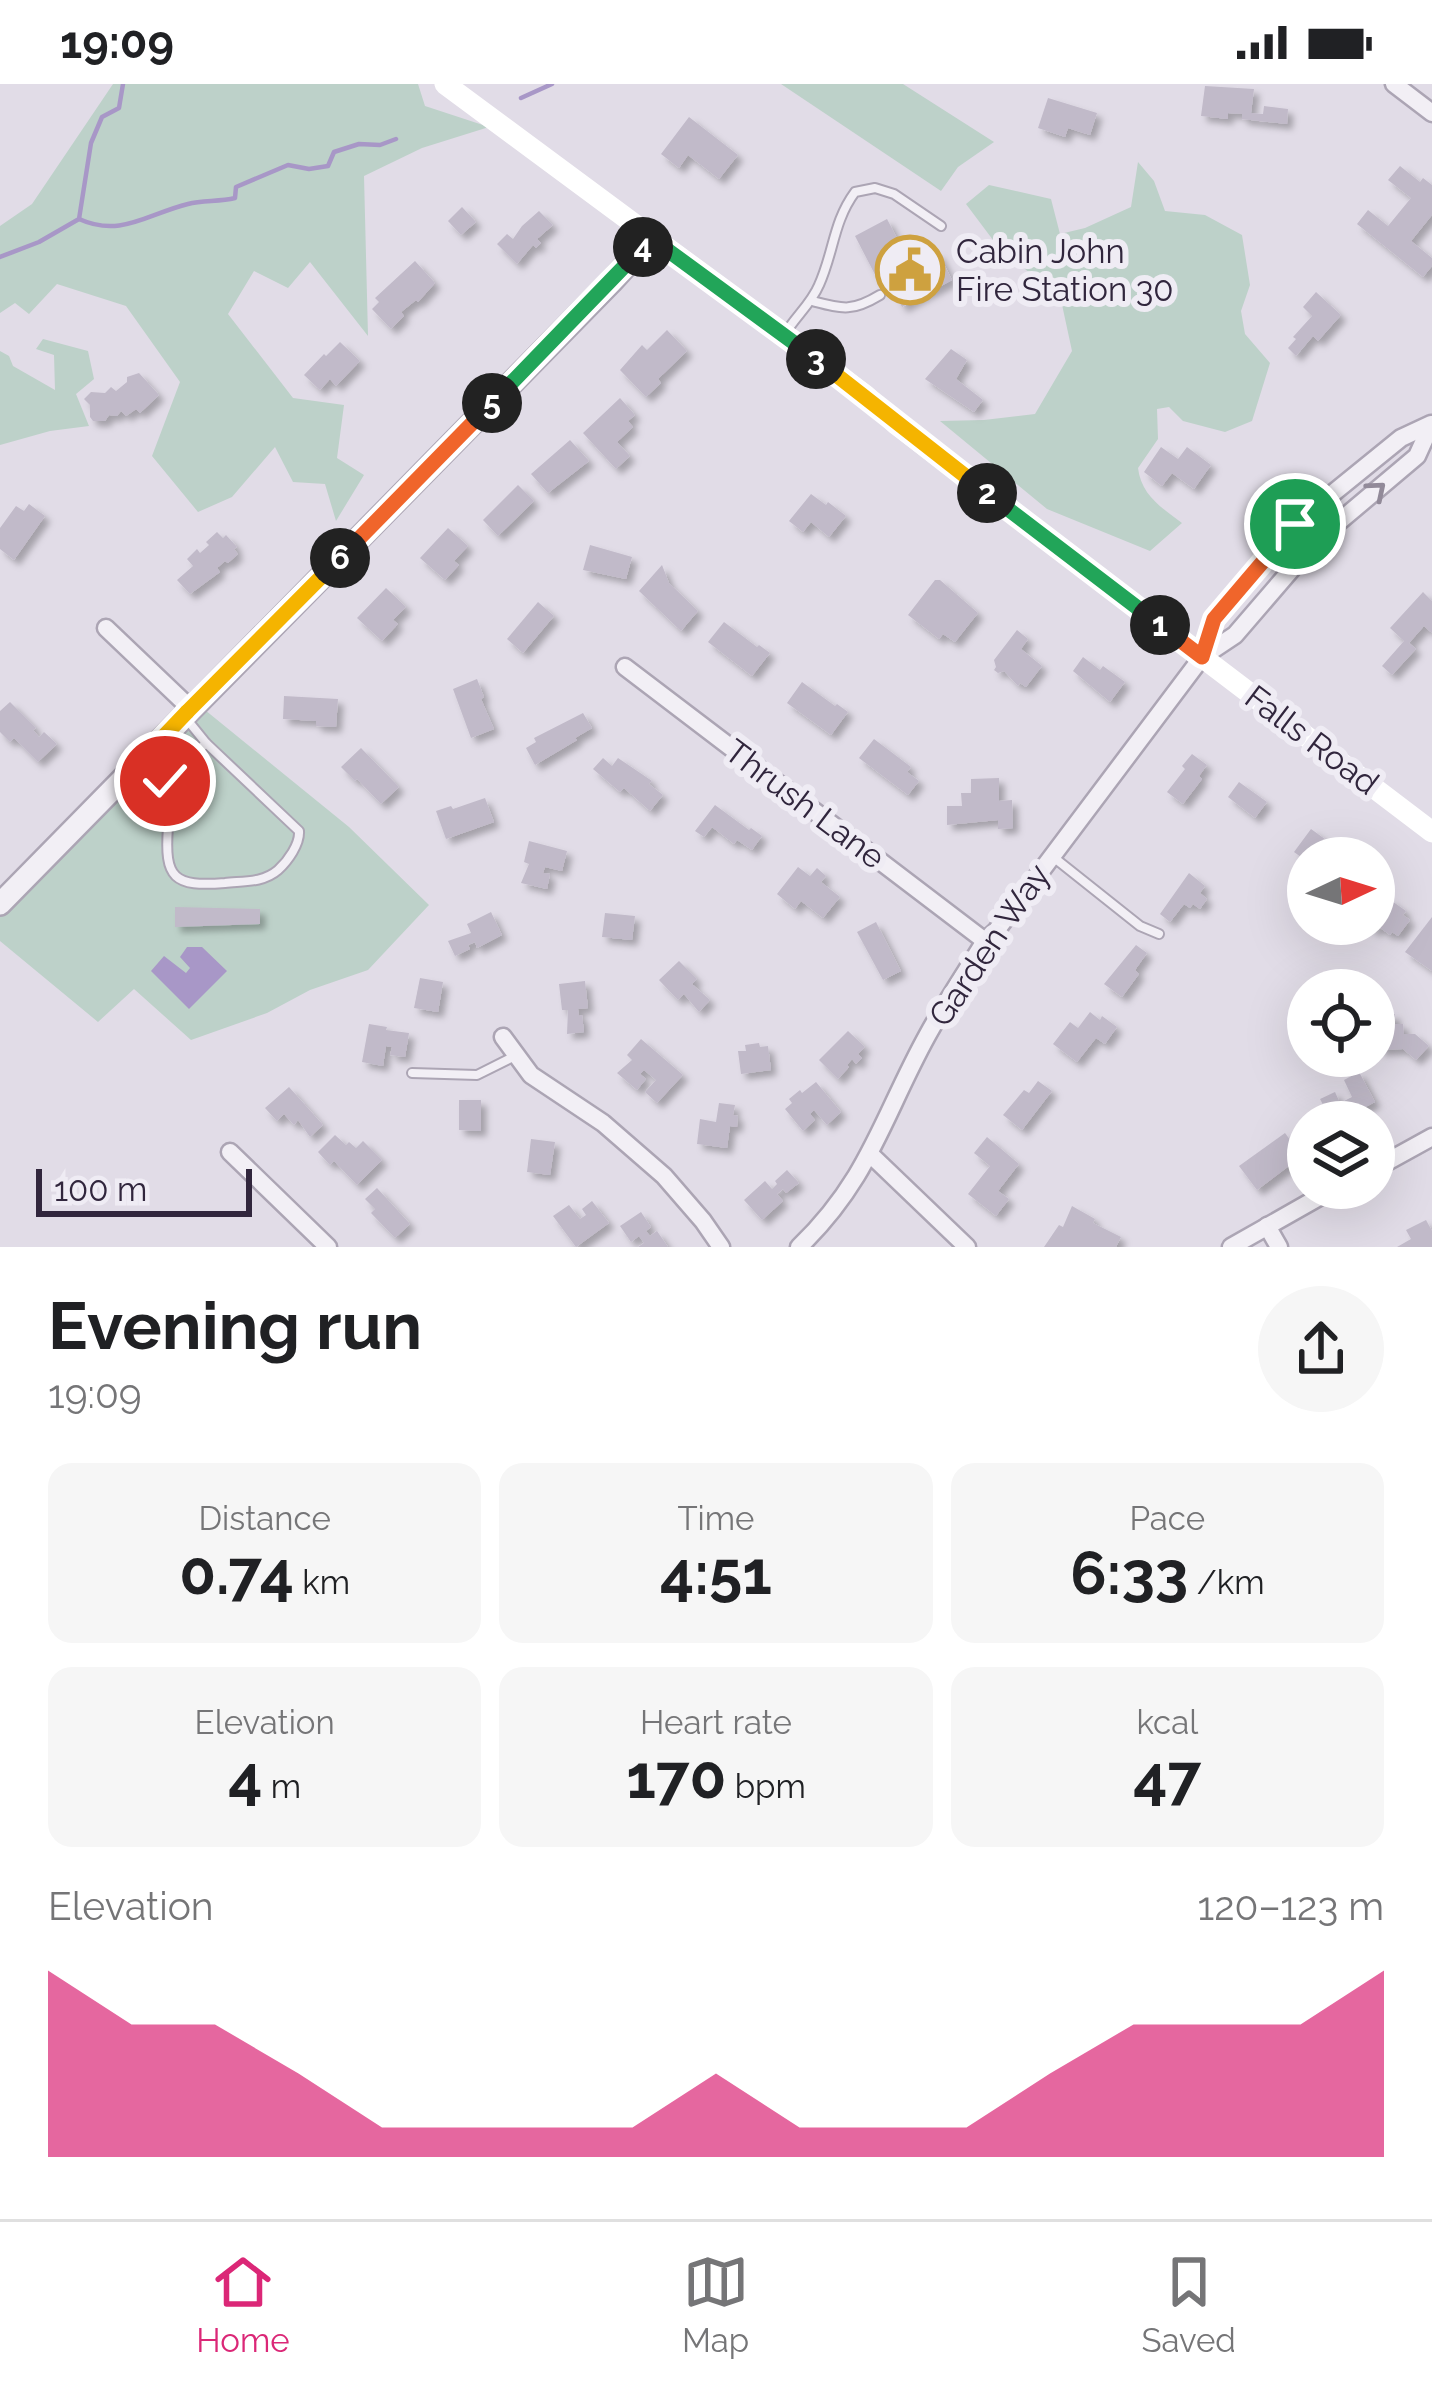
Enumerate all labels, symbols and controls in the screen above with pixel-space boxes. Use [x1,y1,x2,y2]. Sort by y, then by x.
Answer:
text: 19:09 [60,16,174,69]
pin: 4 [613,217,673,277]
text: 4 [634,227,652,266]
place label: Cabin John Fire Station 30 [956,232,1173,309]
public building icon: Cabin John Fire Station 30 [875,235,945,305]
pin: 3 [786,329,846,389]
text: 3 [807,339,825,378]
pin: 5 [462,373,522,433]
text: 5 [483,383,501,422]
pin: 2 [957,463,1017,523]
text: 2 [978,473,996,512]
pin [1244,473,1346,575]
one-way arrow [1363,483,1385,505]
icon: arrive [1262,491,1328,557]
pin: 6 [310,528,370,588]
text: 6 [330,538,350,577]
pin: 1 [1130,595,1190,655]
text: 1 [1152,605,1168,644]
street label: Falls Road [1238,677,1386,803]
pin [114,730,216,832]
street label: Thrush Lane [717,731,893,877]
icon: check [132,748,198,814]
north arrow [1287,837,1395,945]
map controls [1287,837,1395,1209]
street label: Garden Way [920,856,1058,1034]
button: locate [1287,969,1395,1077]
button: layers [1287,1101,1395,1209]
scale bar [36,1163,252,1216]
text: 100 m [54,1170,147,1209]
button: share [1258,1286,1384,1412]
text: Evening run [48,1287,422,1364]
text: 19:09 [48,1371,142,1417]
text: Distance [198,1499,331,1538]
text: Time [677,1499,755,1538]
text: Pace [1130,1499,1205,1538]
text: 0.74 [179,1538,294,1608]
text: 4:51 [660,1538,772,1608]
text: 6:33 [1070,1538,1188,1608]
text: km [294,1563,350,1602]
text: /km [1188,1563,1265,1602]
text: Elevation [195,1703,335,1742]
text: Heart rate [640,1703,792,1742]
text: kcal [1136,1703,1198,1742]
text: 4 [228,1742,262,1812]
text: 170 [626,1742,726,1812]
text: 47 [1133,1742,1201,1812]
text: m [262,1767,301,1806]
text: bpm [726,1767,806,1806]
text: Elevation [48,1883,214,1929]
text: 120–123 m [1198,1883,1384,1929]
tab: Home [196,2249,290,2360]
tab: Map [682,2249,749,2360]
tab: Saved [1141,2249,1236,2360]

